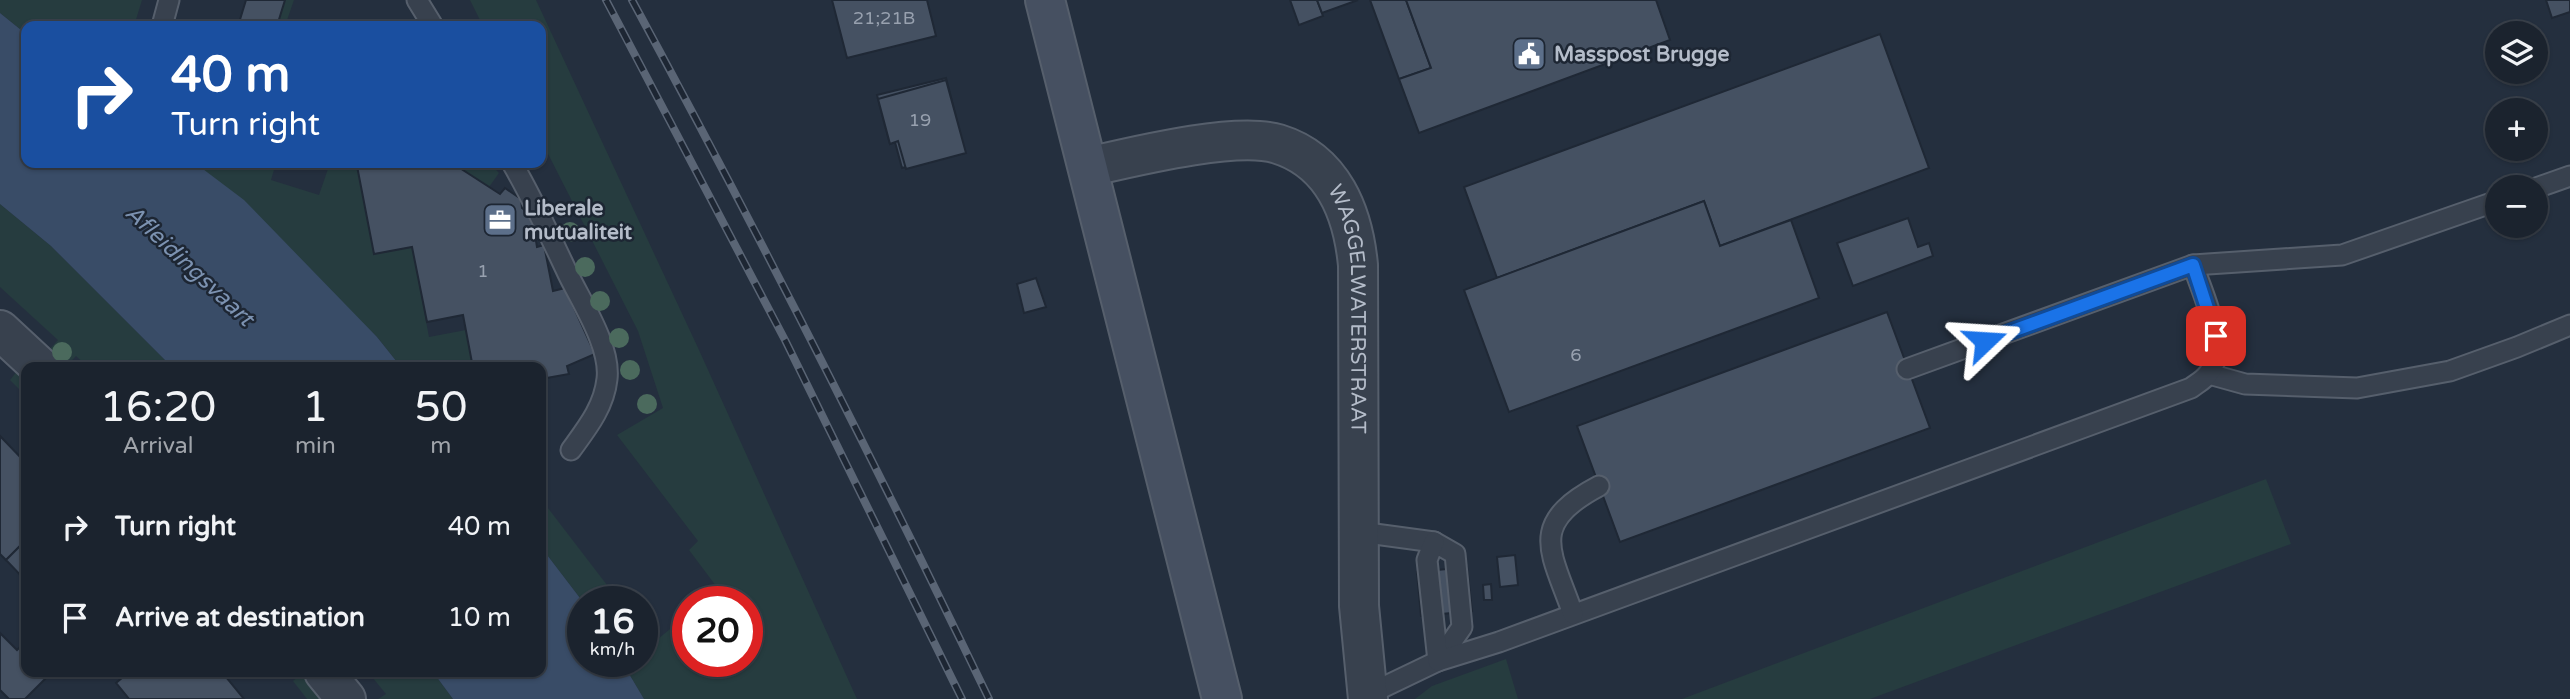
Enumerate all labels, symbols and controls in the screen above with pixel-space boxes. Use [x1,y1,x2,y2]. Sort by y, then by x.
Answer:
house number: 21;21B [853,7,915,29]
map controls [2485,21,2548,238]
button: layers [2485,21,2548,84]
public building icon: Masspost Brugge [1510,35,1548,73]
place label: Masspost Brugge [1554,42,1729,67]
text: 40 m [171,46,290,105]
icon: right [56,49,147,140]
button: + [2485,98,2548,161]
text: Turn right [171,106,320,144]
house number: 19 [909,109,931,131]
button: − [2485,175,2548,238]
street label: WAGGELWATERSTRAAT [1322,180,1370,434]
place label: Liberale mutualiteit [524,196,632,245]
water label: Afleidingsvaart [119,199,261,334]
office icon: Liberale mutualiteit [481,201,519,239]
house number: 1 [477,260,489,282]
position arrow [1948,304,2022,378]
pin [2186,306,2246,366]
icon: arrive [2197,317,2235,355]
house number: 6 [1570,344,1582,366]
text: 16:20 [100,382,216,433]
text: 1 [302,382,329,433]
text: 50 [415,382,467,433]
text: Arrival [122,432,193,460]
text: min [295,432,336,460]
text: m [430,432,451,460]
icon: right [56,508,94,546]
text: Turn right [115,511,236,542]
text: 40 m [448,511,511,542]
speed limit sign: 20 [672,586,763,677]
icon: arrive [56,599,94,637]
text: 16 [591,601,634,643]
text: Arrive at destination [115,602,365,633]
text: 10 m [448,602,511,633]
text: km/h [590,638,635,660]

